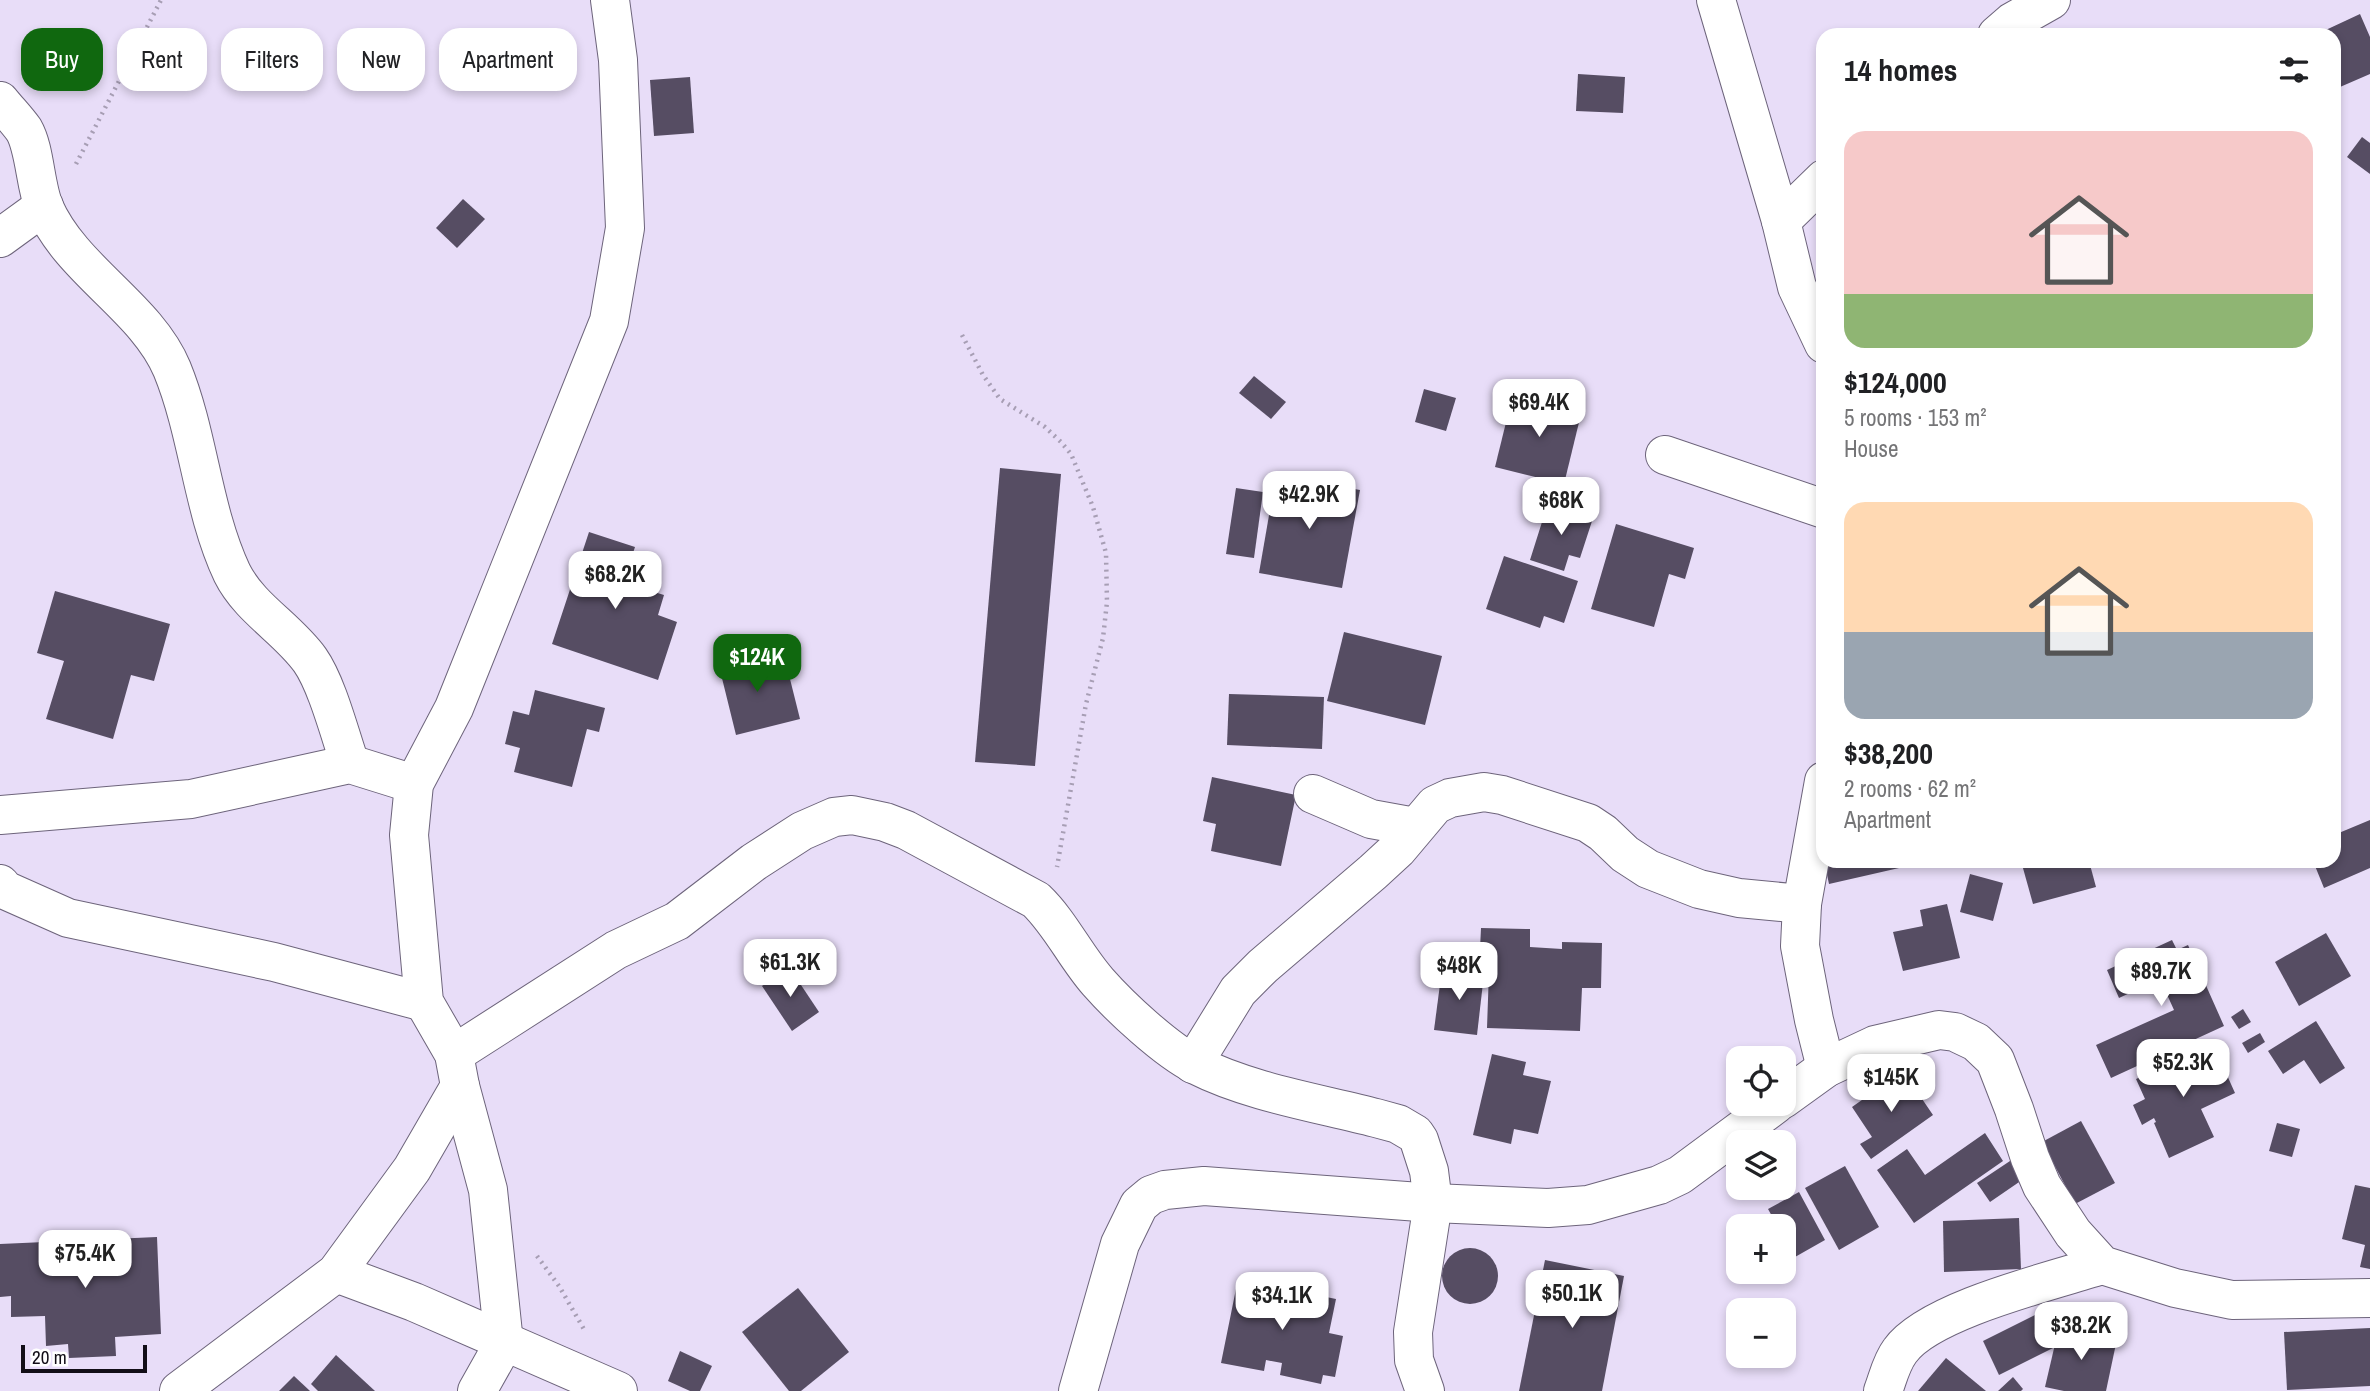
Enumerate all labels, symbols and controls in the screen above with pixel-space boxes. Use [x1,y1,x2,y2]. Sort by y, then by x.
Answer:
chip: Buy [21,28,103,91]
chip: Rent [117,28,207,91]
chip: Filters [221,28,323,91]
chip: New [337,28,425,91]
chip: Apartment [439,28,577,91]
text: 14 homes [1844,50,1958,90]
icon: filters [2275,51,2313,89]
icon: home [2016,177,2142,303]
text: $124,000 [1844,362,1947,402]
pin: $69.4K [1482,380,1596,439]
text: $69.4K [1509,386,1569,417]
text: 5 rooms · 153 m² [1844,402,1987,433]
text: House [1844,433,1899,464]
pin: $42.9K [1252,472,1366,531]
pin: $68K [1520,477,1602,537]
text: $42.9K [1279,478,1339,509]
text: $68K [1538,484,1584,515]
icon: home [2016,548,2142,674]
pin: $68.2K [558,552,672,611]
text: $68.2K [585,558,645,589]
pin: $124K [708,634,806,694]
text: $124K [729,641,785,672]
text: $38,200 [1844,733,1933,773]
text: 2 rooms · 62 m² [1844,773,1976,804]
text: Apartment [1844,804,1931,835]
pin: $61.3K [733,940,847,999]
pin: $48K [1418,942,1500,1002]
text: $61.3K [760,946,820,977]
pin: $89.7K [2104,948,2218,1008]
text: $48K [1436,949,1482,980]
text: $89.7K [2131,955,2191,986]
pin: $52.3K [2126,1040,2240,1099]
map controls [1726,1046,1796,1368]
button: locate [1726,1046,1796,1116]
text: $52.3K [2153,1046,2213,1077]
pin: $145K [1842,1054,1940,1114]
text: $145K [1863,1061,1919,1092]
button: layers [1726,1130,1796,1200]
button: + [1726,1214,1796,1284]
pin: $75.4K [28,1230,142,1290]
text: $75.4K [55,1237,115,1268]
pin: $50.1K [1515,1270,1629,1330]
pin: $34.1K [1225,1272,1339,1332]
text: $50.1K [1542,1277,1602,1308]
text: $34.1K [1252,1279,1312,1310]
button: − [1726,1298,1796,1368]
pin: $38.2K [2024,1302,2138,1362]
text: $38.2K [2051,1309,2111,1340]
scale bar [21,1342,147,1374]
text: 20 m [32,1344,67,1370]

